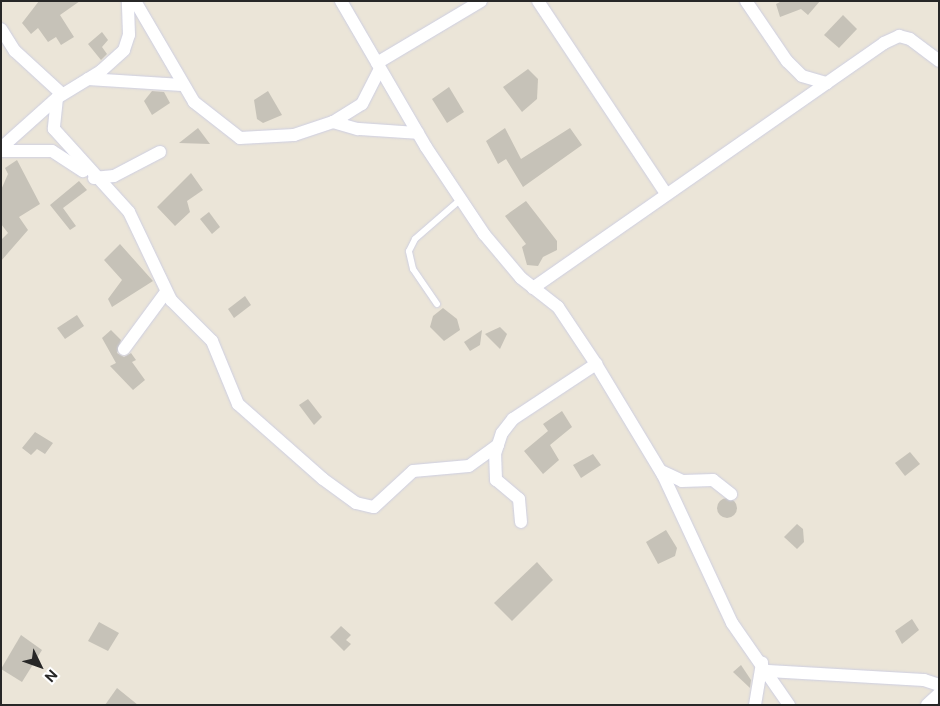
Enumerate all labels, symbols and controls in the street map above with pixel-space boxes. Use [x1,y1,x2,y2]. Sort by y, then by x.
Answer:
north arrow [15,641,65,691]
text: N [42,667,61,685]

